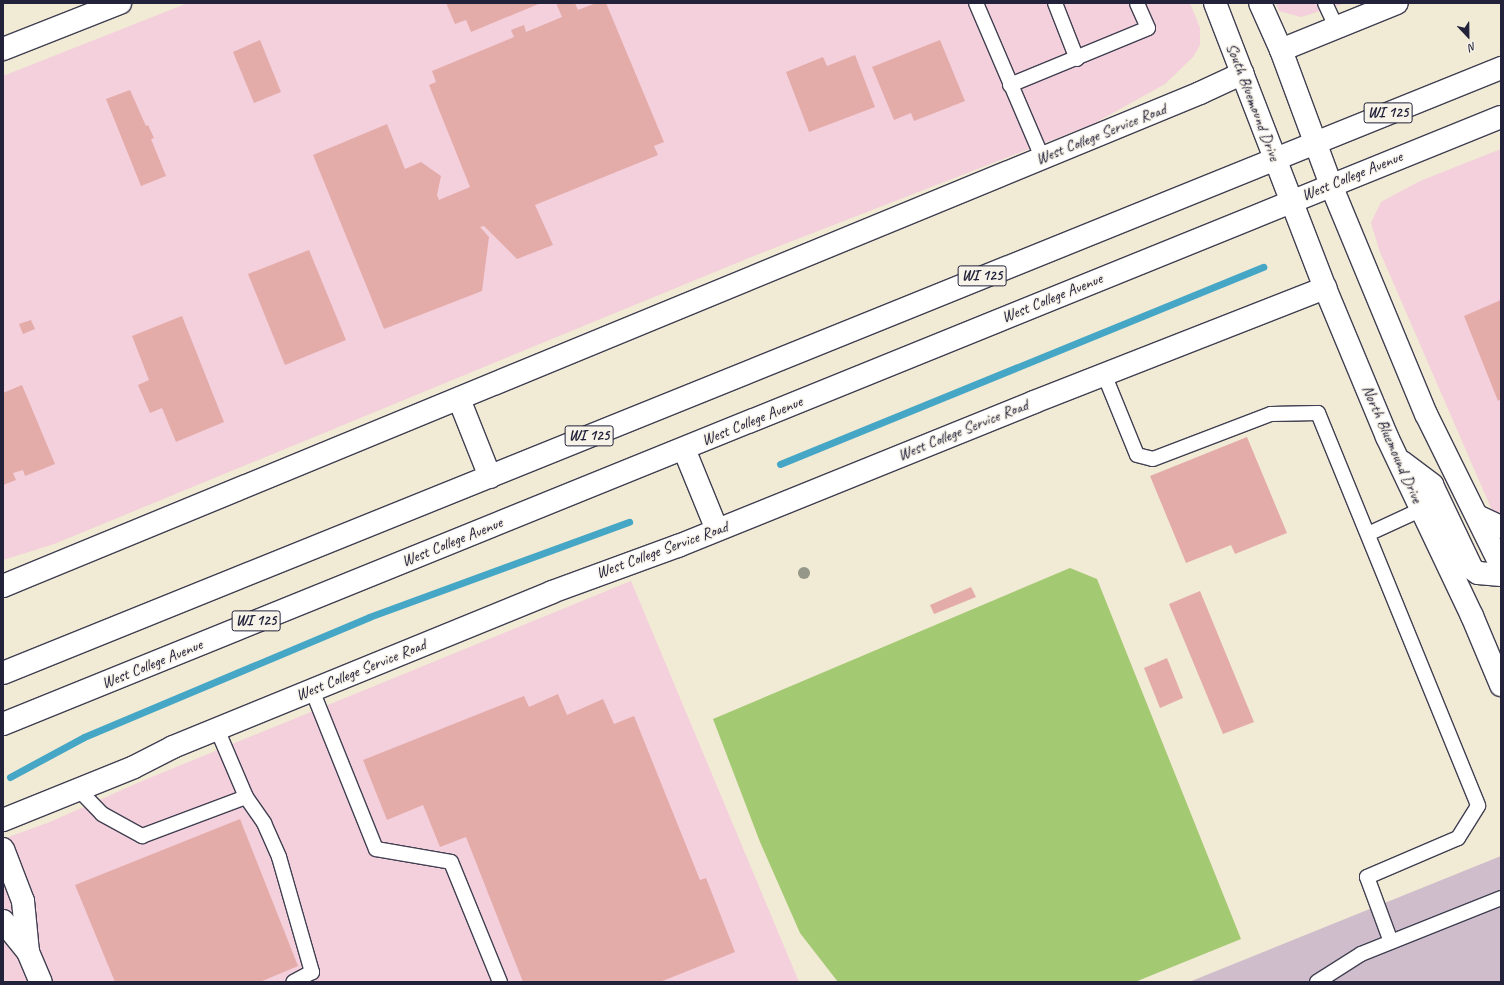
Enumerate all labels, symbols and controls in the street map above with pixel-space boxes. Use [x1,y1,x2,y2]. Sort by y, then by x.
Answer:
north arrow [1448,16,1488,56]
text: N [1467,39,1478,55]
street label: South Bluemound Drive [1222,40,1284,164]
street label: West College Service Road [1033,99,1169,169]
road number: WI 125 [1363,100,1413,126]
street label: West College Avenue [1299,147,1405,205]
road number: WI 125 [957,263,1007,289]
street label: West College Avenue [999,269,1105,327]
street label: North Bluemound Drive [1357,382,1427,506]
street label: West College Avenue [699,392,805,450]
street label: West College Service Road [895,395,1031,465]
road number: WI 125 [564,423,614,449]
street label: West College Avenue [399,513,505,571]
street label: West College Service Road [594,517,730,583]
road number: WI 125 [231,608,281,634]
street label: West College Avenue [99,635,205,693]
street label: West College Service Road [293,635,429,705]

